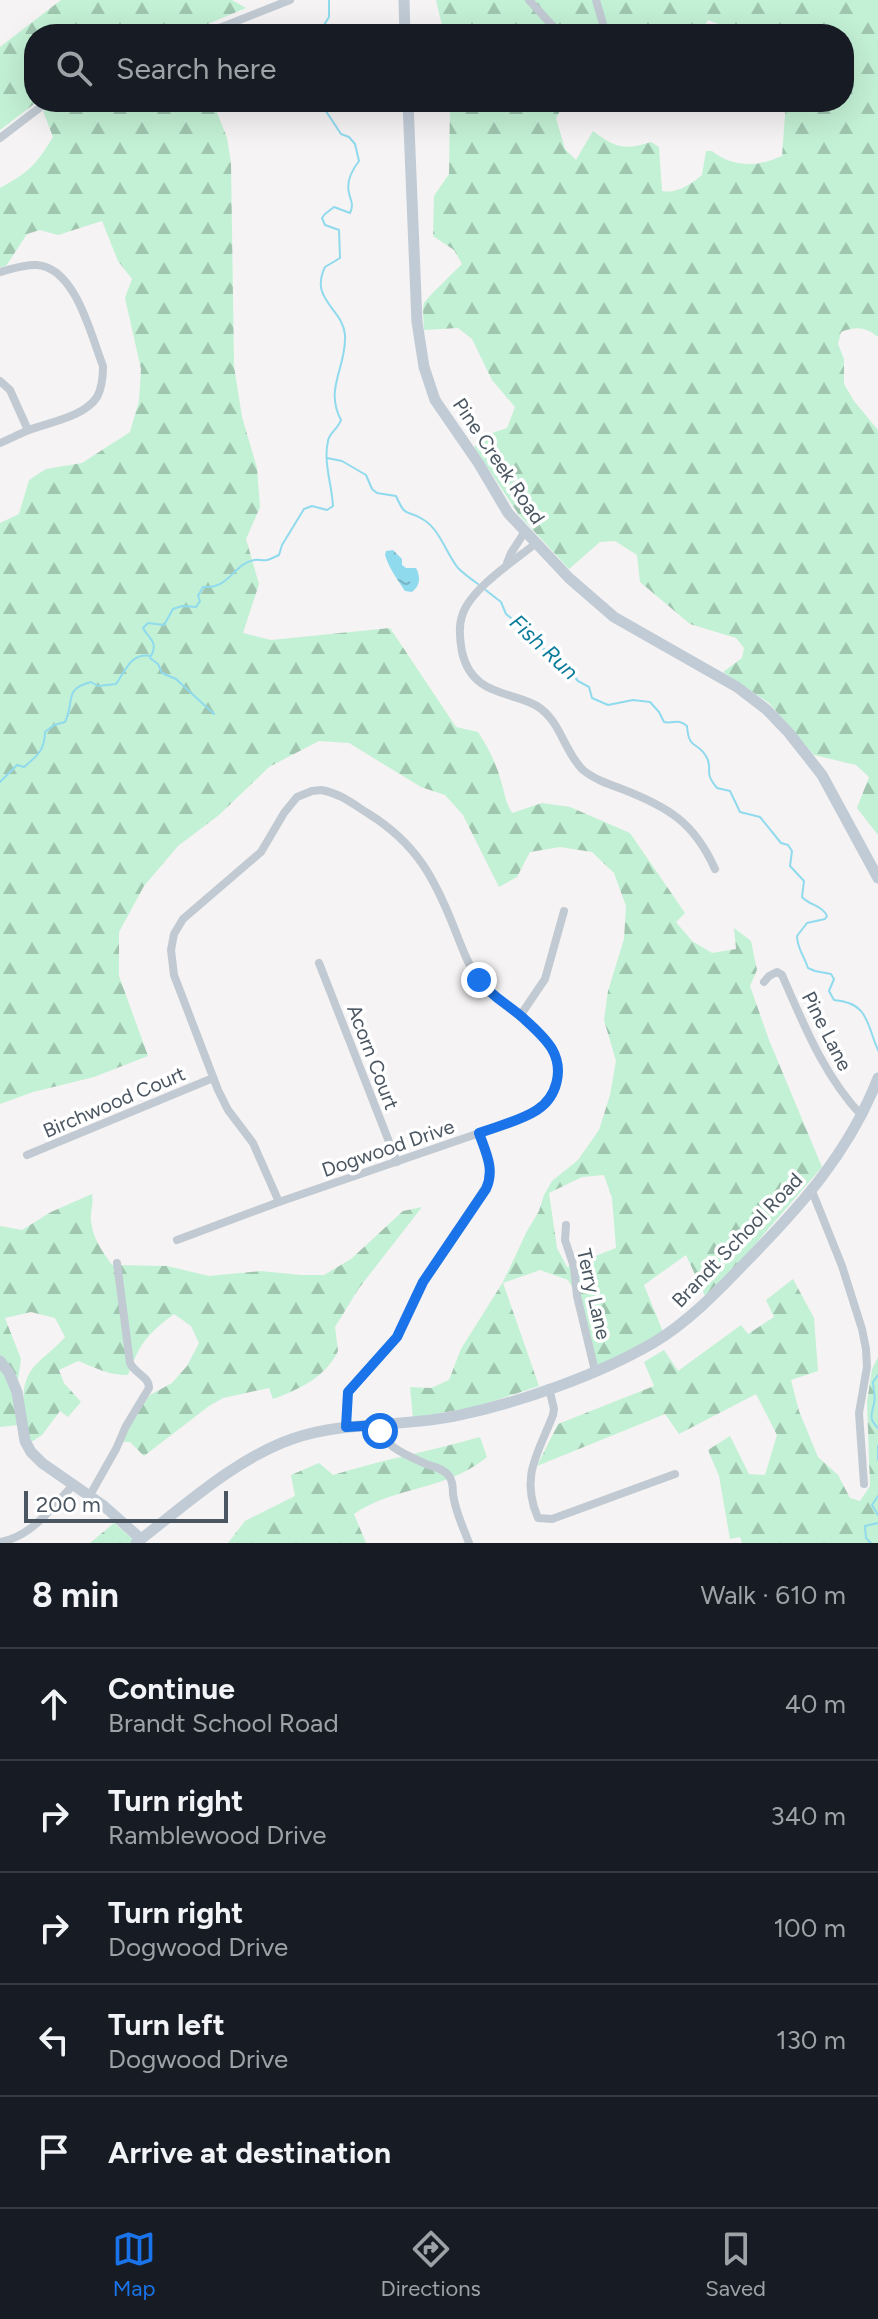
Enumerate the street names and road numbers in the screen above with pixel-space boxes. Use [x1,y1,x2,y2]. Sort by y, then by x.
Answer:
street label: Pine Creek Road [448,393,550,529]
street label: Pine Lane [797,987,857,1075]
street label: Acorn Court [342,1001,404,1113]
street label: Birchwood Court [39,1061,189,1143]
street label: Dogwood Drive [319,1114,458,1182]
street label: Brandt School Road [667,1168,807,1312]
street label: Terry Lane [572,1246,616,1342]

